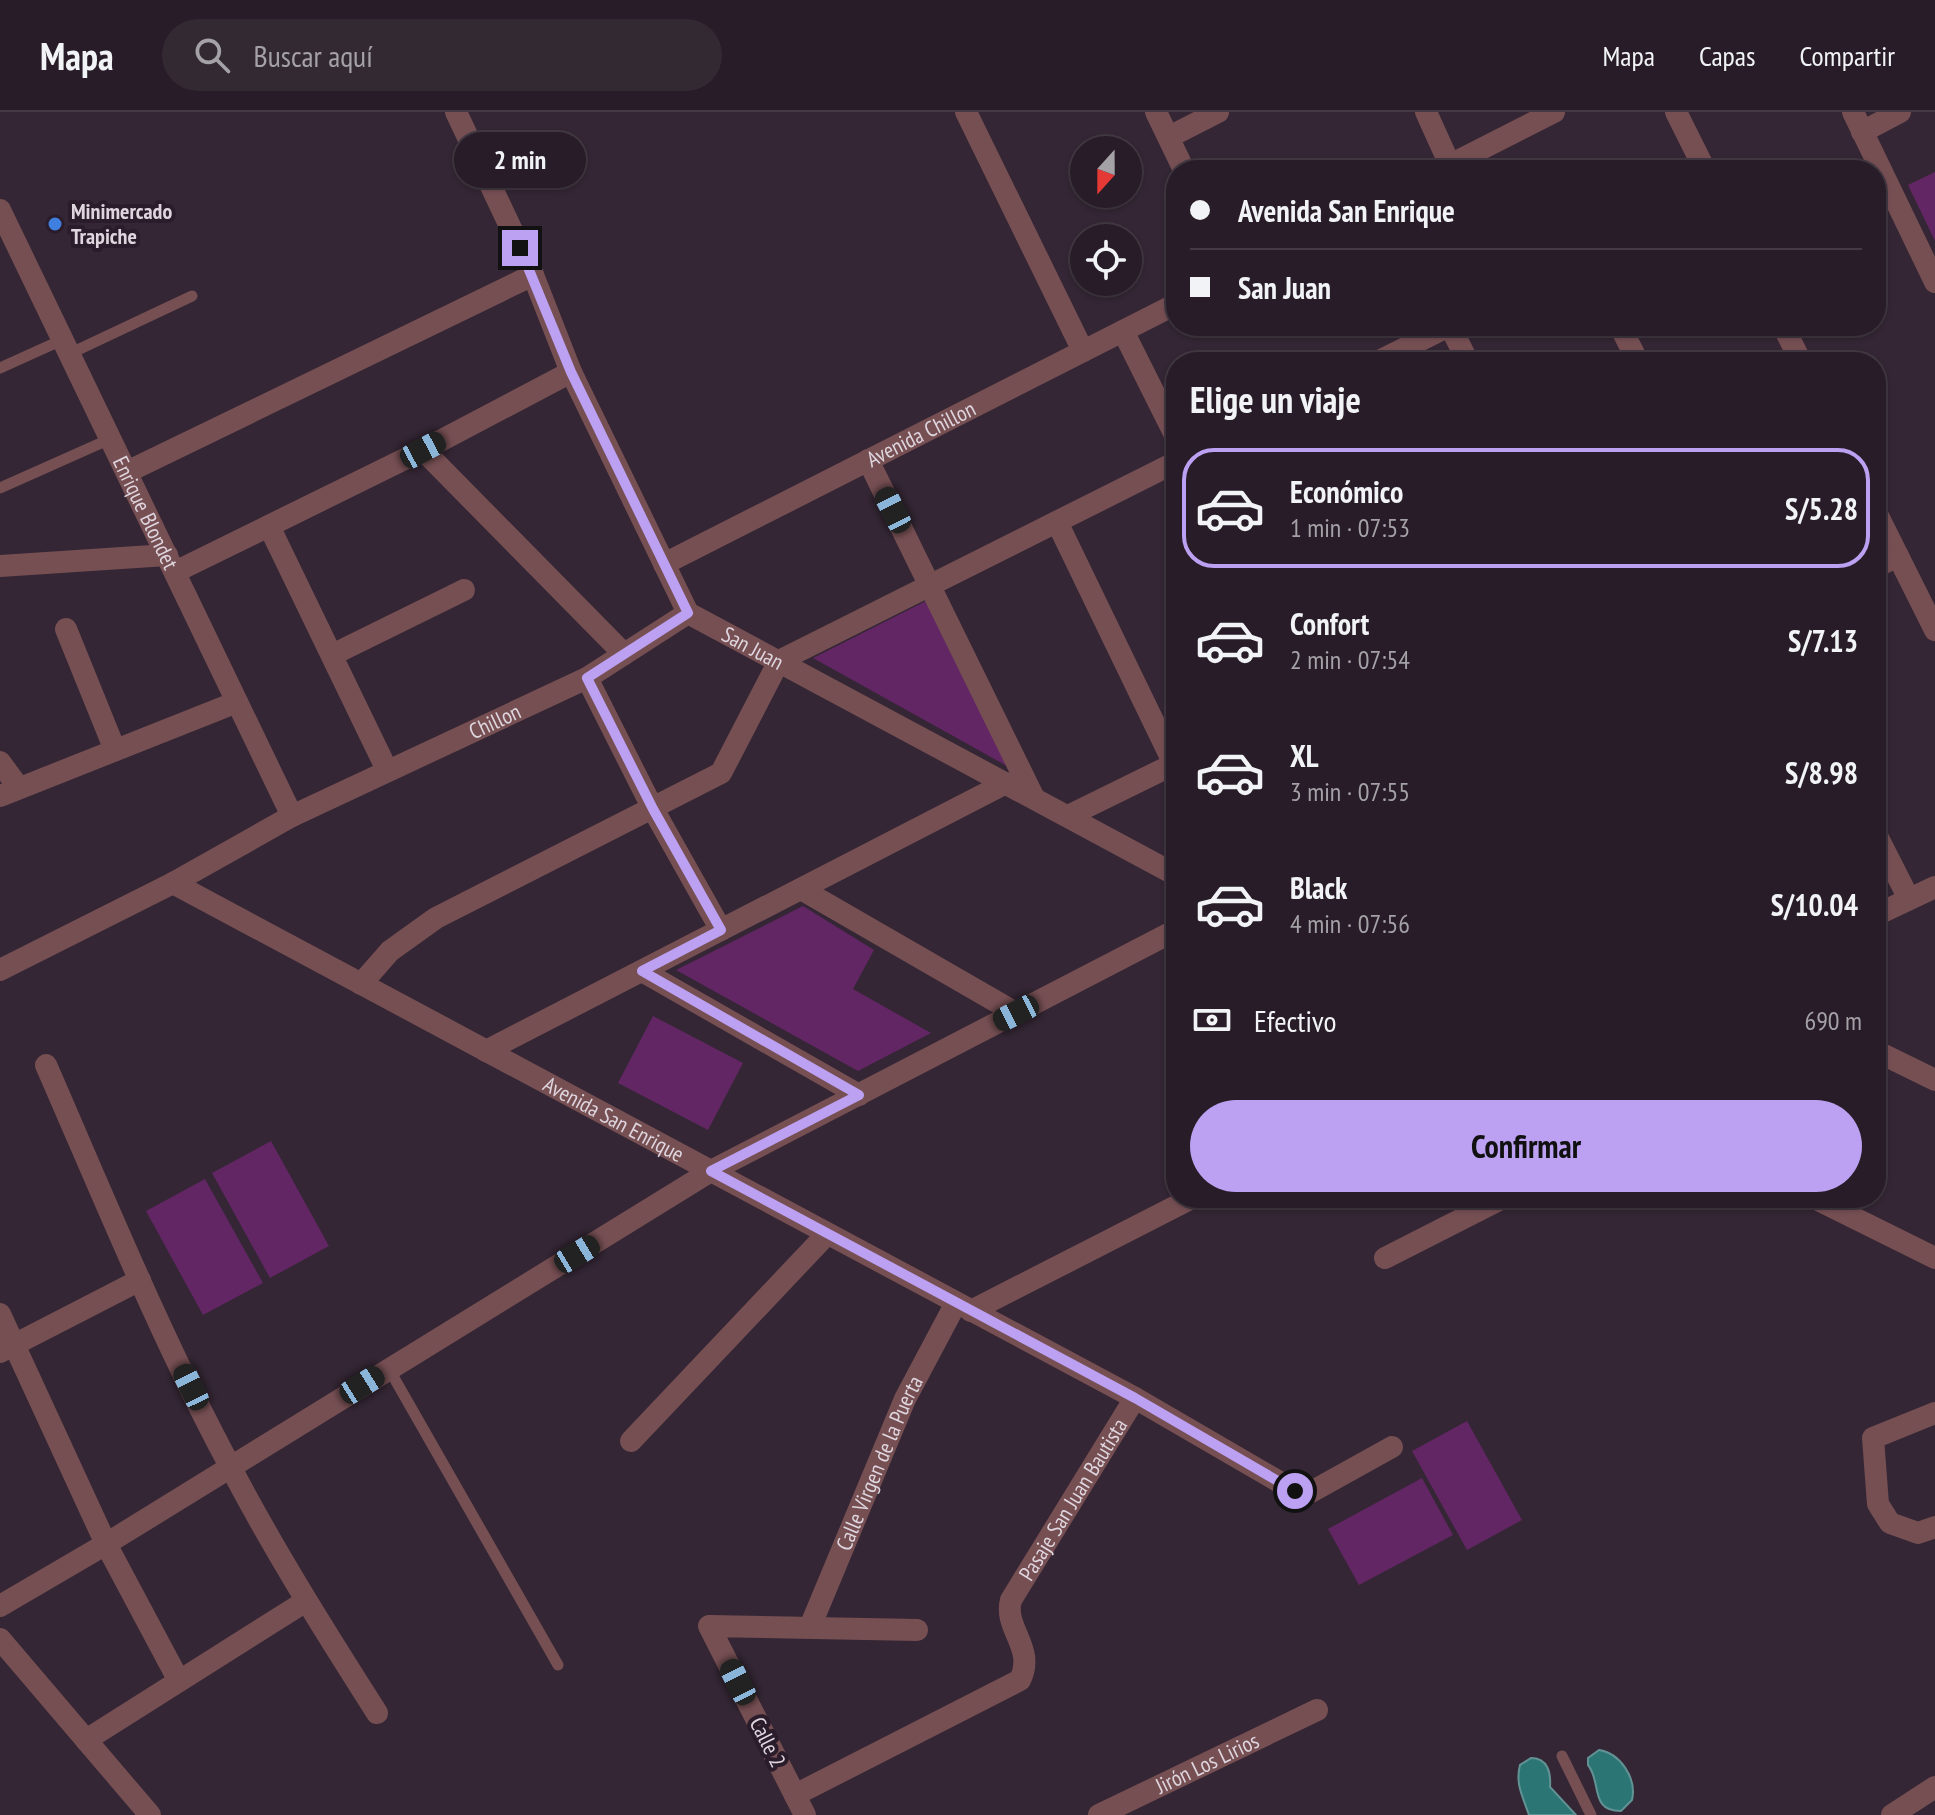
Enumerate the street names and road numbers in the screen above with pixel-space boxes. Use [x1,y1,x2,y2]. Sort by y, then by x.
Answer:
street label: Avenida Chillon [861,394,980,473]
street label: Enrique Blondet [107,452,185,574]
street label: San Juan [717,620,789,676]
street label: Chillon [464,697,525,745]
street label: Avenida San Enrique [539,1070,689,1168]
street label: Calle Virgen de la Puerta [829,1371,929,1555]
street label: Pasaje San Juan Bautista [1012,1413,1133,1586]
street label: Calle 2 [744,1712,792,1772]
street label: Jirón Los Lirios [1150,1726,1263,1800]

